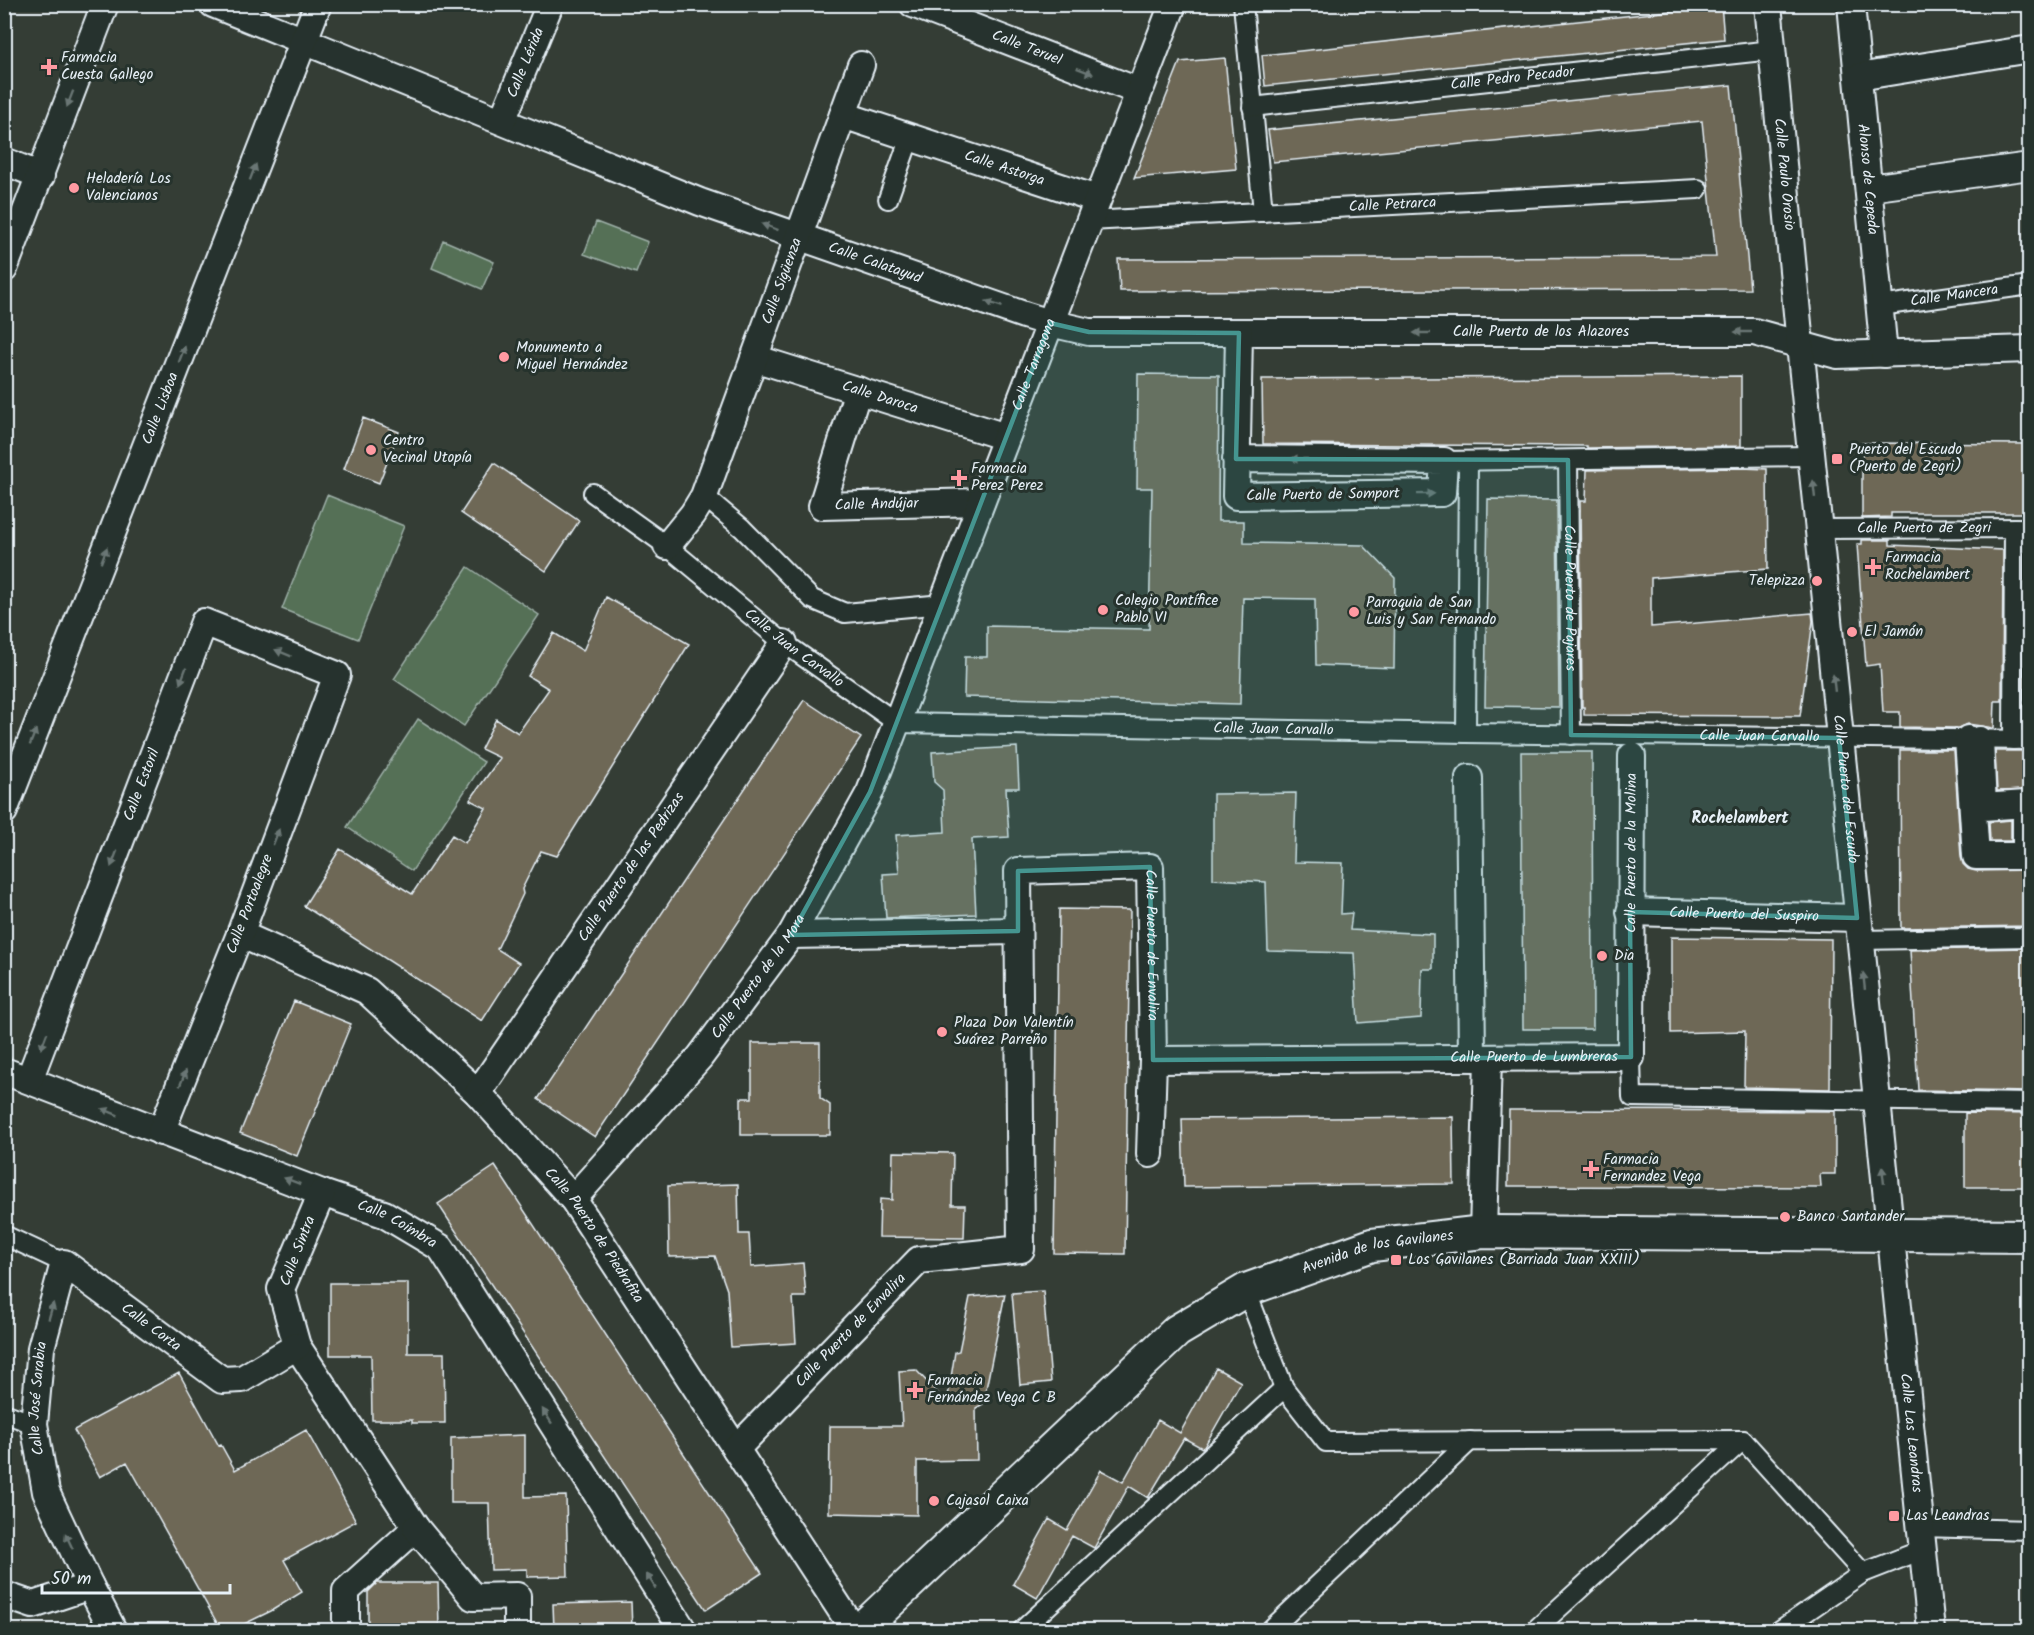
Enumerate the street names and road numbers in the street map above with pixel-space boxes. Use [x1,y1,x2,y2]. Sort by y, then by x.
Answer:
street label: Calle Lérida [501,24,551,102]
street label: Calle Teruel [988,24,1066,73]
street label: Calle Pedro Pecador [1449,60,1577,97]
street label: Calle Paulo Orosio [1767,117,1801,232]
street label: Alonso de Cepeda [1850,123,1885,236]
street label: Calle Astorga [961,144,1048,193]
street label: Calle Petrarca [1348,191,1437,219]
street label: Calle Sigüenza [756,235,809,328]
street label: Calle Calatayud [825,236,925,291]
street label: Calle Mancera [1909,278,2000,314]
street label: Calle Tarragona [1006,315,1063,414]
street label: Calle Puerto de los Alazores [1453,320,1630,344]
street label: Calle Lisboa [136,369,186,448]
street label: Calle Daroca [839,374,921,421]
street label: Calle Puerto de Somport [1246,482,1400,508]
street label: Calle Andújar [834,492,920,518]
street label: Calle Puerto de Zegri [1857,516,1992,541]
street label: Calle Puerto de Pajares [1557,525,1582,672]
street label: Calle Juan Carvallo [739,602,849,694]
street label: Calle Puerto del Escudo [1826,714,1865,865]
street label: Calle Juan Carvallo [1213,717,1334,743]
street label: Calle Juan Carvallo [1699,724,1820,749]
street label: Calle Estoril [117,745,167,825]
street label: Calle Puerto de la Molina [1619,773,1644,933]
street label: Calle Puerto de las Pedrizas [572,787,691,947]
street label: Calle Portoalegre [220,850,280,957]
street label: Calle Puerto de Envalira [1138,869,1164,1021]
street label: Calle Puerto del Suspiro [1669,901,1819,929]
street label: Calle Puerto de la Mora [705,910,812,1044]
street label: Calle Puerto de Lumbreras [1450,1045,1618,1070]
street label: Calle Puerto de Piedrafita [538,1162,650,1308]
street label: Calle Coímbra [354,1194,441,1255]
street label: Calle Sintra [274,1212,322,1290]
street label: Avenida de los Gavilanes [1299,1223,1455,1281]
street label: Calle Puerto de Envalira [789,1268,912,1393]
street label: Calle Corta [116,1297,186,1358]
street label: Calle José Sarabia [22,1339,54,1457]
street label: Calle Las Leandras [1893,1372,1929,1494]

